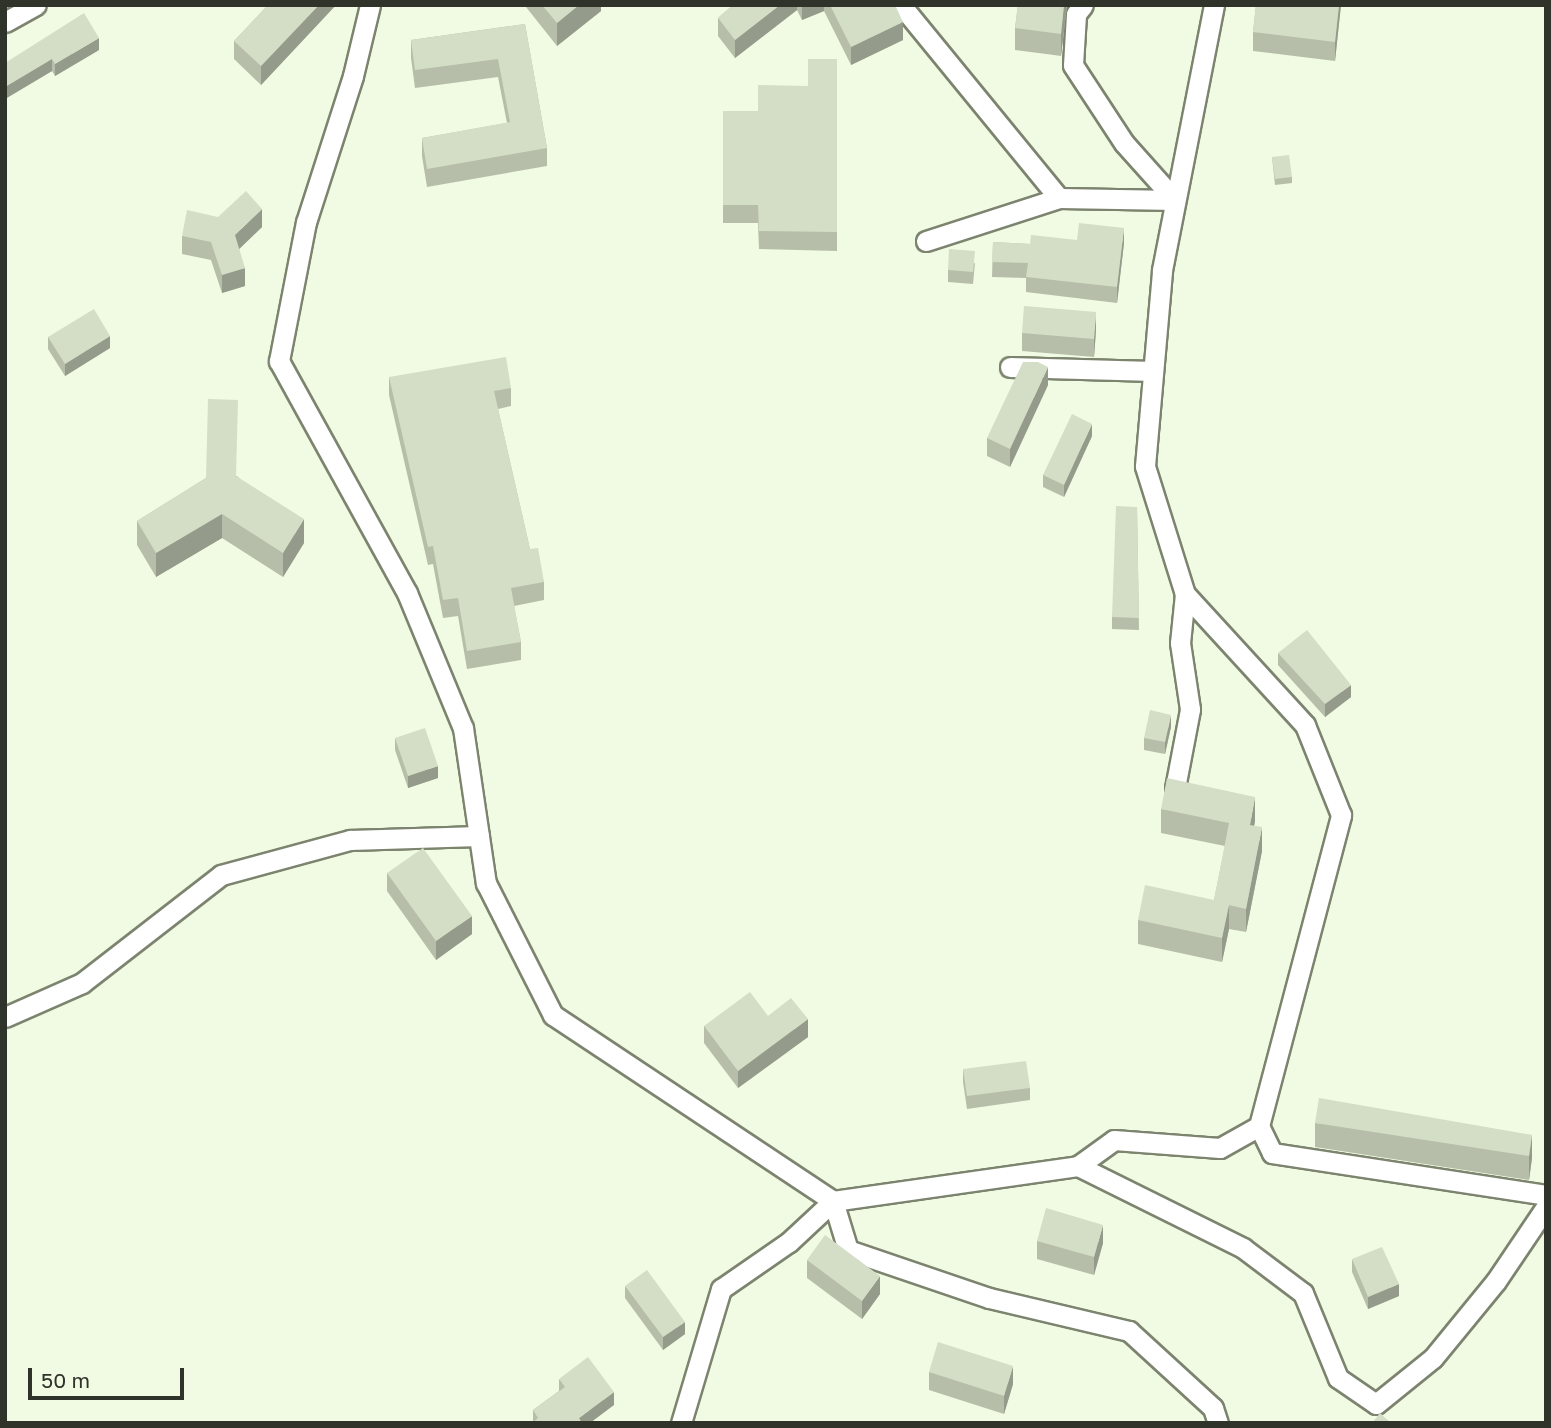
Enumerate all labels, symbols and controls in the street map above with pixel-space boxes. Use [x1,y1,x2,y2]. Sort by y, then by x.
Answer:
scale bar [32,1354,187,1398]
text: 50 m [41,1367,90,1393]

